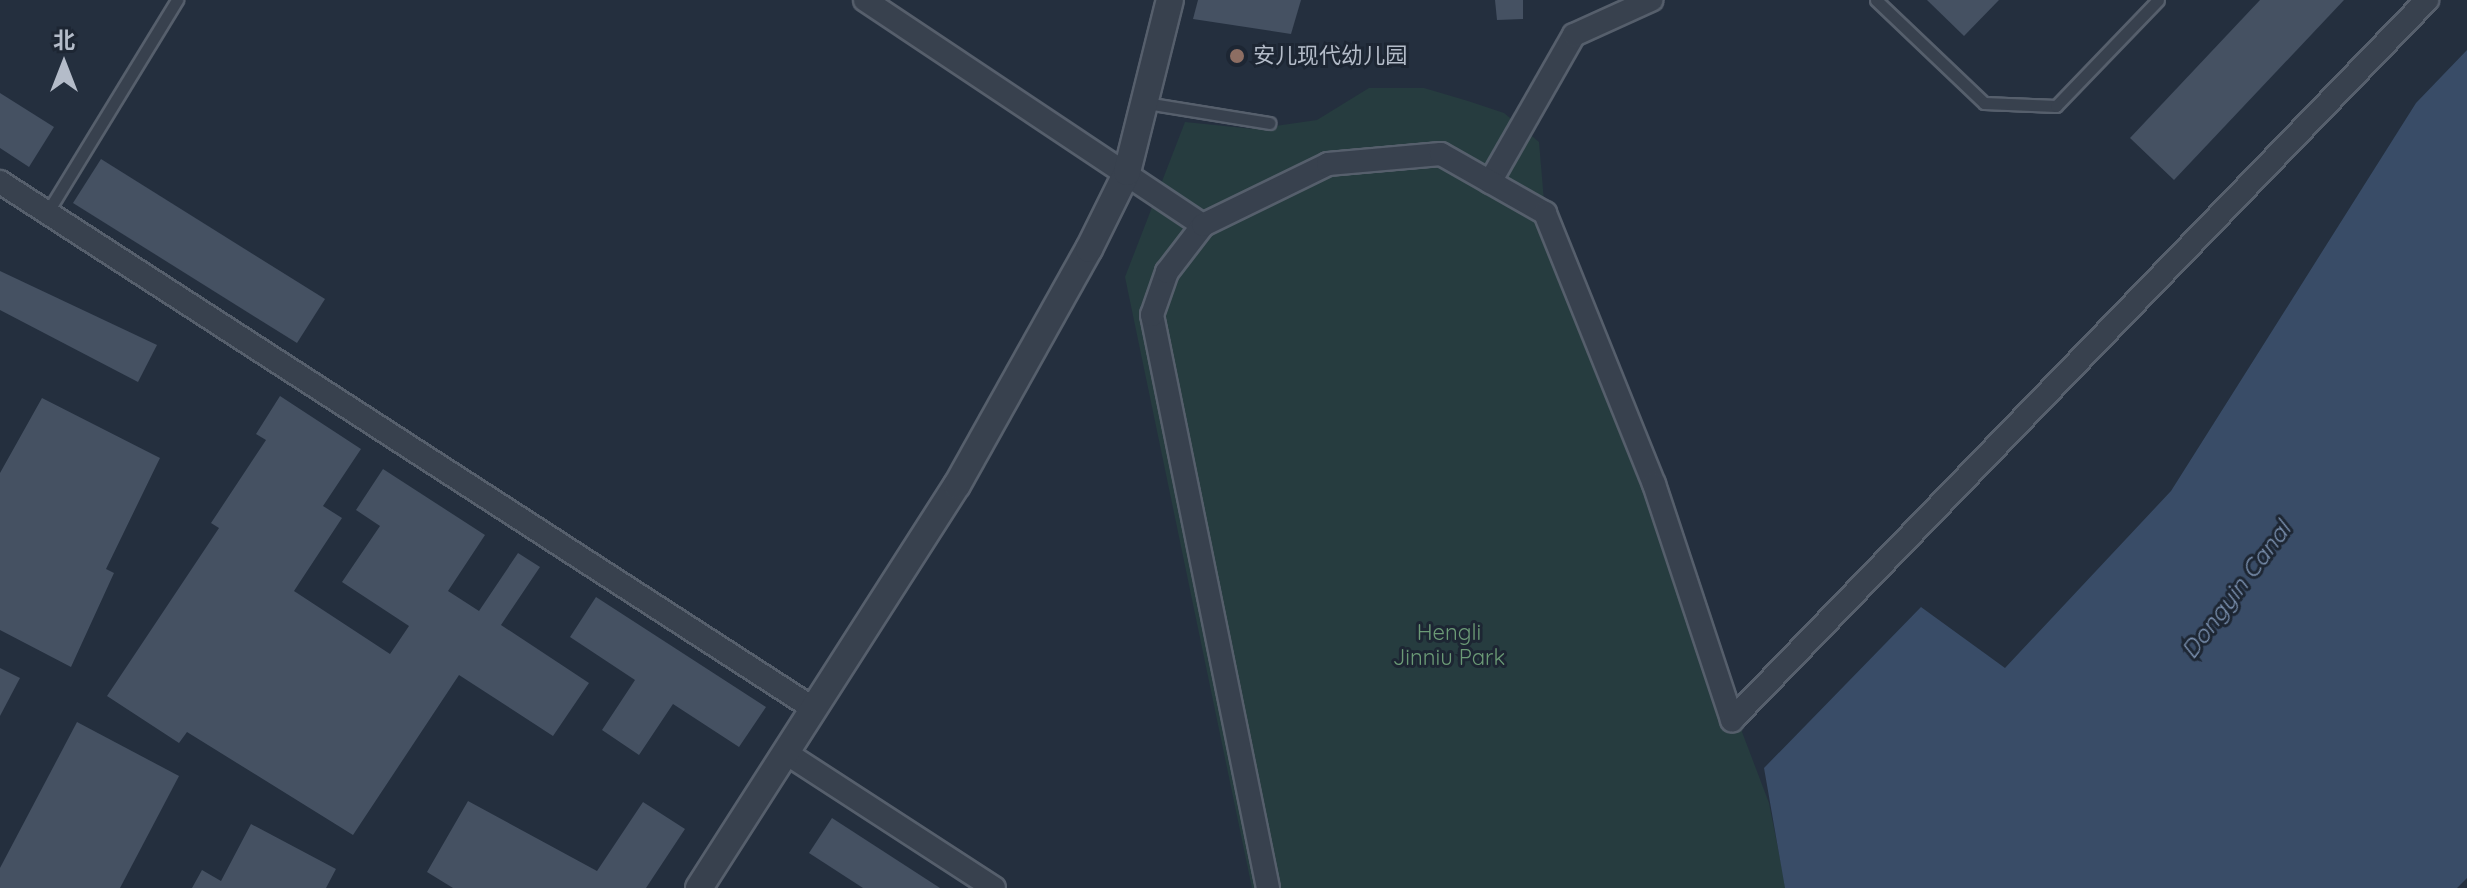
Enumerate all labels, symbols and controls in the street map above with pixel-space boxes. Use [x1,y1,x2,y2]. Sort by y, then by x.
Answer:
north arrow [24,24,104,104]
text: 北 [53,26,75,54]
place label: 安儿现代幼儿园 [1253,43,1407,69]
marker: 安儿现代幼儿园 [1228,47,1246,65]
water label: Dongyin Canal [2175,516,2297,664]
park label: Hengli Jinniu Park [1393,619,1505,670]

